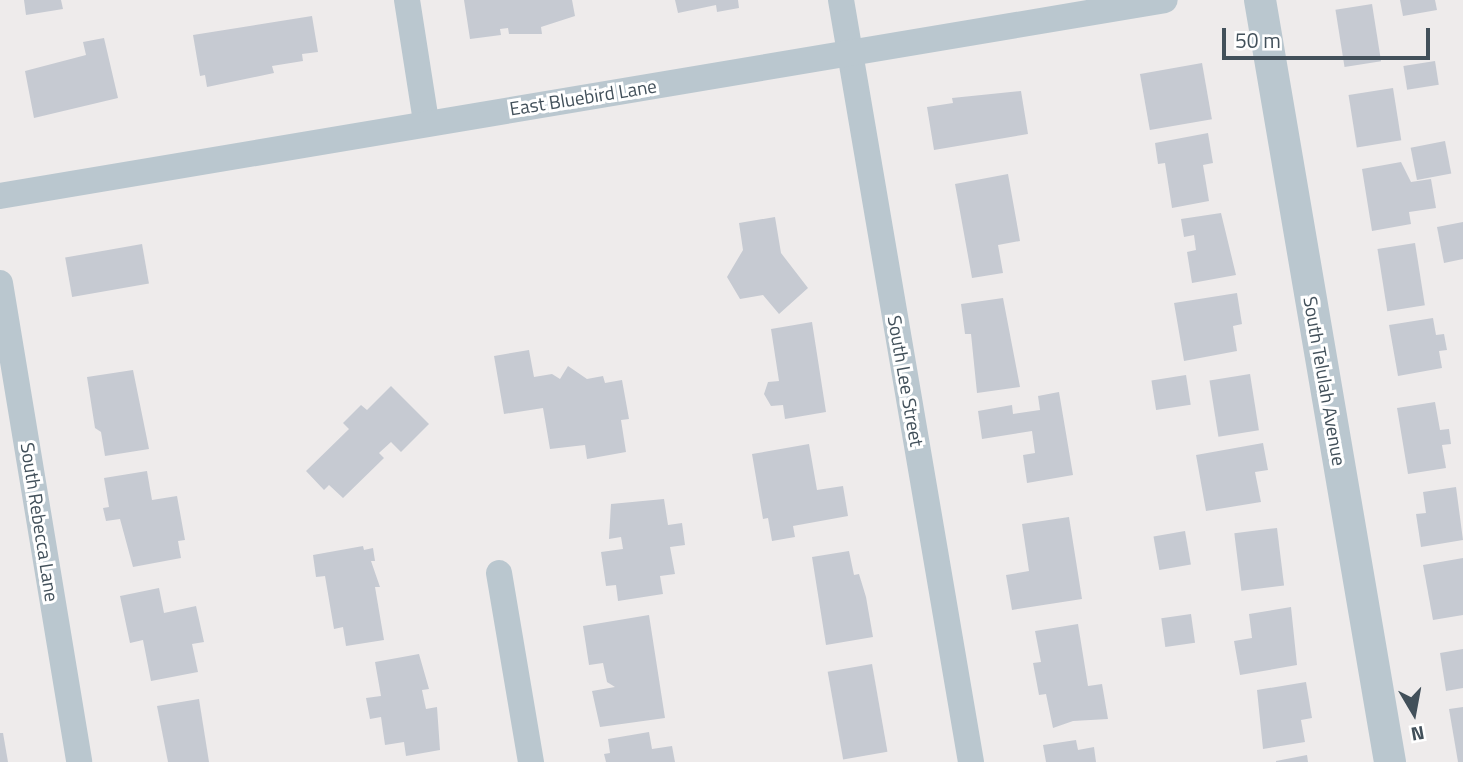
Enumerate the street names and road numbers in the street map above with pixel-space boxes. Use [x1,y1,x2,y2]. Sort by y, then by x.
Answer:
street label: East Bluebird Lane [508,74,658,120]
street label: South Telulah Avenue [1299,295,1351,467]
street label: South Lee Street [883,314,929,448]
street label: South Rebecca Lane [16,441,64,603]

